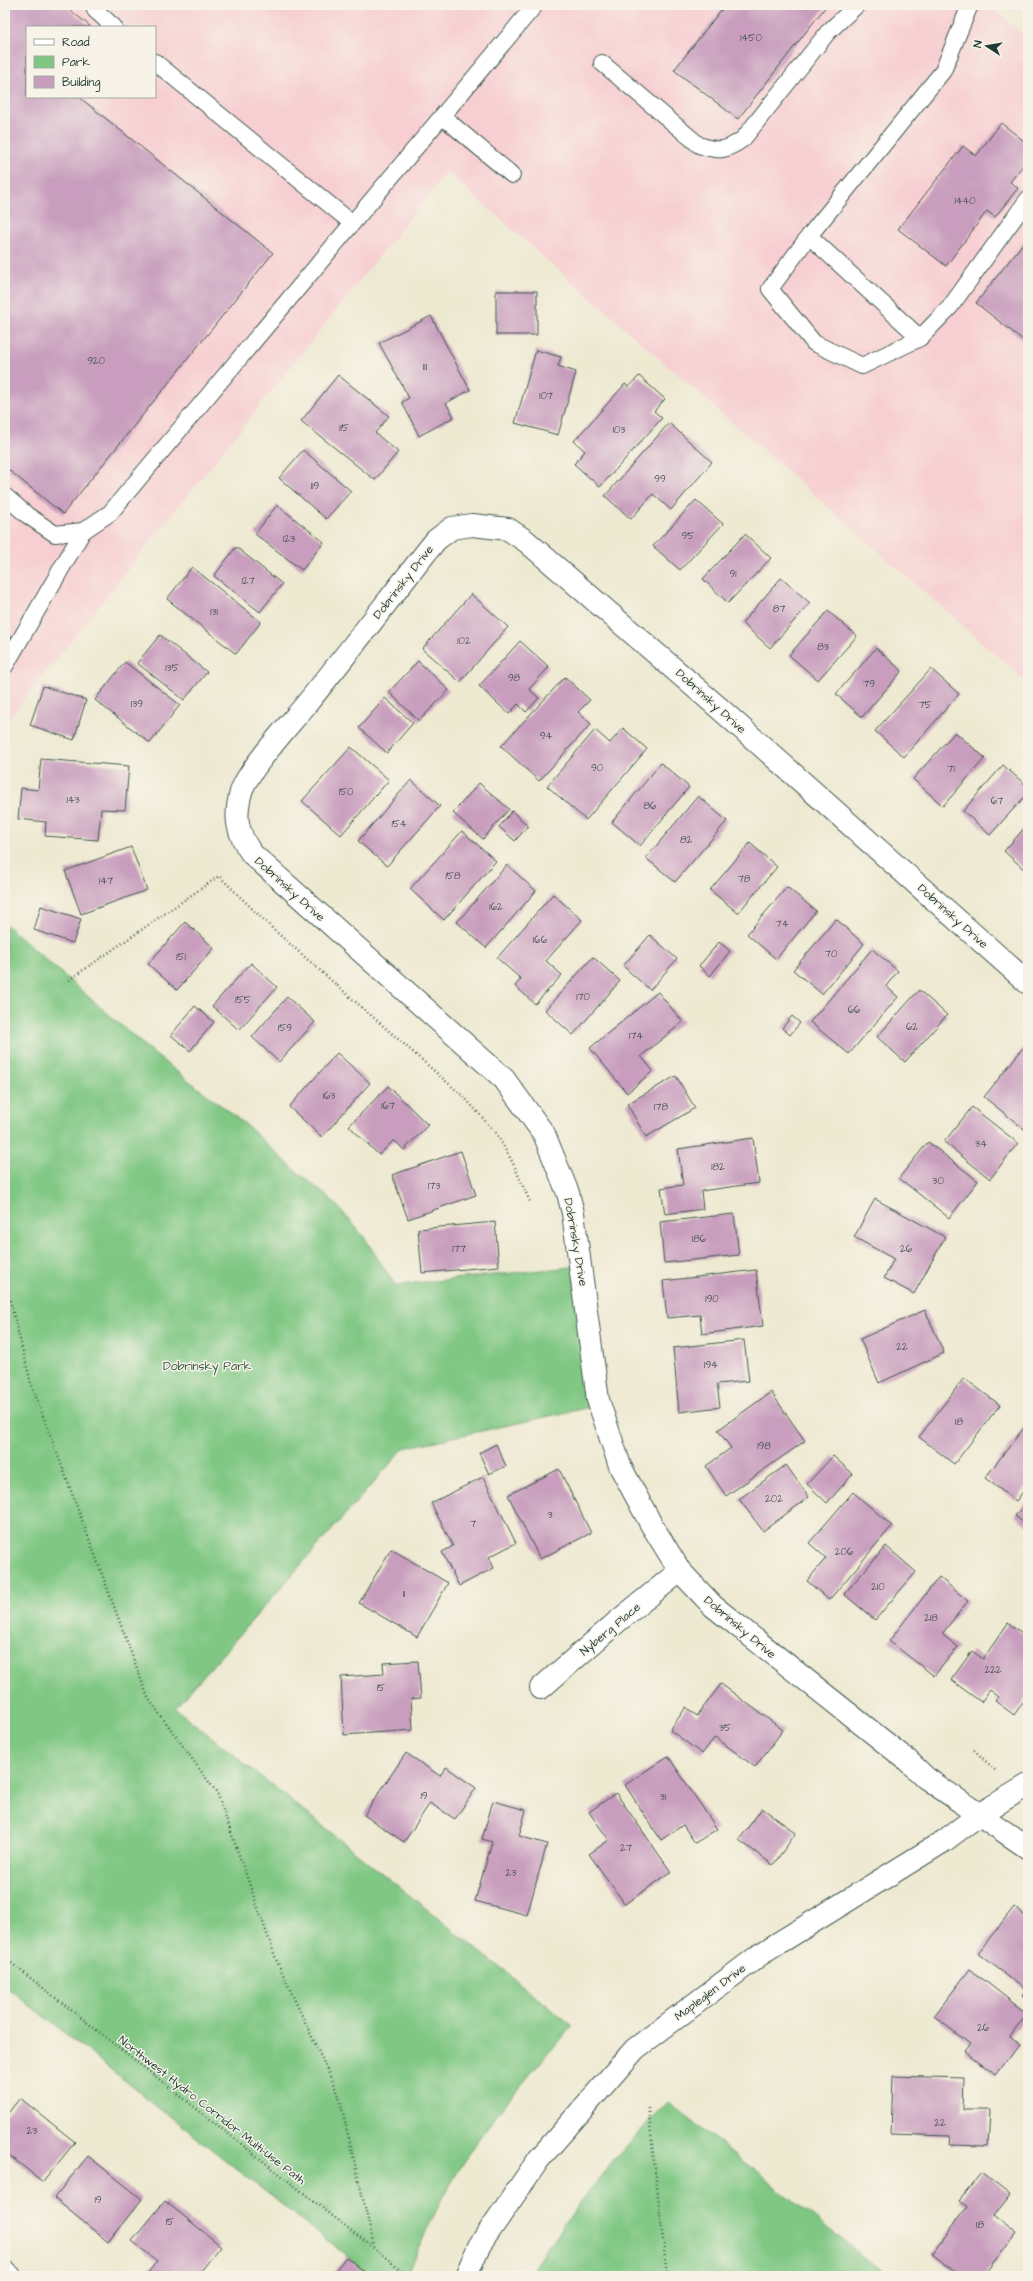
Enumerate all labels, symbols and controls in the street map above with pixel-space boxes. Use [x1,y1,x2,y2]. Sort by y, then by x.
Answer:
legend [26,26,156,98]
north arrow [967,26,1007,66]
house number: 1450 [740,31,762,45]
text: Road [62,34,90,51]
text: N [970,39,986,49]
text: Park [62,54,90,71]
text: Building [62,74,100,92]
house number: 1440 [954,194,976,208]
house number: 920 [87,354,105,368]
house number: 111 [423,360,428,374]
house number: 107 [539,389,553,403]
house number: 115 [339,421,349,435]
house number: 103 [613,423,625,437]
house number: 99 [654,472,666,486]
house number: 119 [311,479,319,493]
house number: 95 [682,529,694,543]
house number: 123 [283,532,295,546]
street label: Dobrinsky Drive [369,541,439,623]
house number: 91 [730,567,737,581]
house number: 127 [241,574,255,588]
house number: 87 [773,602,785,616]
house number: 131 [210,605,219,619]
house number: 102 [457,634,471,648]
house number: 83 [817,640,829,654]
house number: 135 [165,661,179,675]
street label: Dobrinsky Drive [671,665,750,739]
house number: 98 [508,671,521,685]
house number: 79 [863,677,875,691]
house number: 139 [131,697,143,711]
house number: 75 [918,698,932,712]
house number: 94 [540,729,552,743]
house number: 90 [591,761,603,775]
house number: 71 [947,762,955,776]
house number: 150 [339,785,353,799]
house number: 143 [66,793,80,807]
house number: 67 [991,794,1003,808]
house number: 86 [644,799,657,813]
house number: 154 [391,817,407,831]
house number: 82 [680,833,692,847]
street label: Dobrinsky Drive [250,853,329,927]
house number: 158 [446,869,461,883]
house number: 78 [738,872,751,886]
house number: 147 [99,874,113,888]
street label: Dobrinsky Drive [913,880,992,954]
house number: 162 [489,900,503,914]
house number: 74 [776,917,789,931]
house number: 166 [533,933,548,947]
house number: 70 [825,947,837,961]
house number: 151 [176,950,187,964]
house number: 170 [576,990,590,1004]
house number: 155 [235,993,251,1007]
house number: 66 [848,1003,861,1017]
house number: 62 [906,1020,918,1034]
house number: 159 [278,1021,292,1035]
house number: 174 [629,1029,643,1043]
house number: 163 [323,1089,335,1103]
house number: 167 [381,1099,395,1113]
house number: 178 [654,1100,668,1114]
house number: 34 [975,1137,987,1151]
house number: 182 [711,1160,725,1174]
house number: 30 [932,1174,944,1188]
house number: 173 [428,1179,440,1193]
street label: Dobrinsky Drive [558,1197,592,1288]
house number: 186 [692,1232,707,1246]
house number: 177 [452,1242,466,1256]
house number: 26 [900,1242,913,1256]
house number: 190 [705,1292,719,1306]
house number: 22 [896,1340,908,1354]
park label: Dobrinsky Park [163,1358,252,1376]
house number: 194 [704,1358,718,1372]
house number: 18 [955,1415,963,1429]
house number: 198 [757,1439,771,1453]
house number: 202 [765,1492,783,1506]
house number: 3 [547,1508,553,1522]
house number: 7 [470,1517,476,1531]
house number: 206 [835,1545,854,1559]
house number: 210 [871,1580,885,1594]
house number: 11 [403,1587,406,1601]
street label: Dobrinsky Drive [699,1592,780,1664]
street label: Nyberg Place [576,1599,645,1661]
house number: 218 [924,1611,938,1625]
house number: 222 [984,1663,1002,1677]
house number: 15 [377,1681,385,1695]
house number: 35 [719,1721,731,1735]
house number: 19 [421,1789,428,1803]
house number: 31 [660,1790,667,1804]
house number: 27 [620,1841,632,1855]
house number: 23 [506,1866,516,1880]
street label: Mapleglen Drive [671,1960,751,2026]
house number: 26 [977,2021,990,2035]
street label: Northwest Hydro Corridor Multi-Use Path [114,2032,309,2190]
house number: 22 [934,2116,946,2130]
house number: 23 [27,2124,37,2138]
house number: 19 [95,2193,102,2207]
house number: 15 [166,2215,174,2229]
house number: 18 [976,2218,984,2232]

